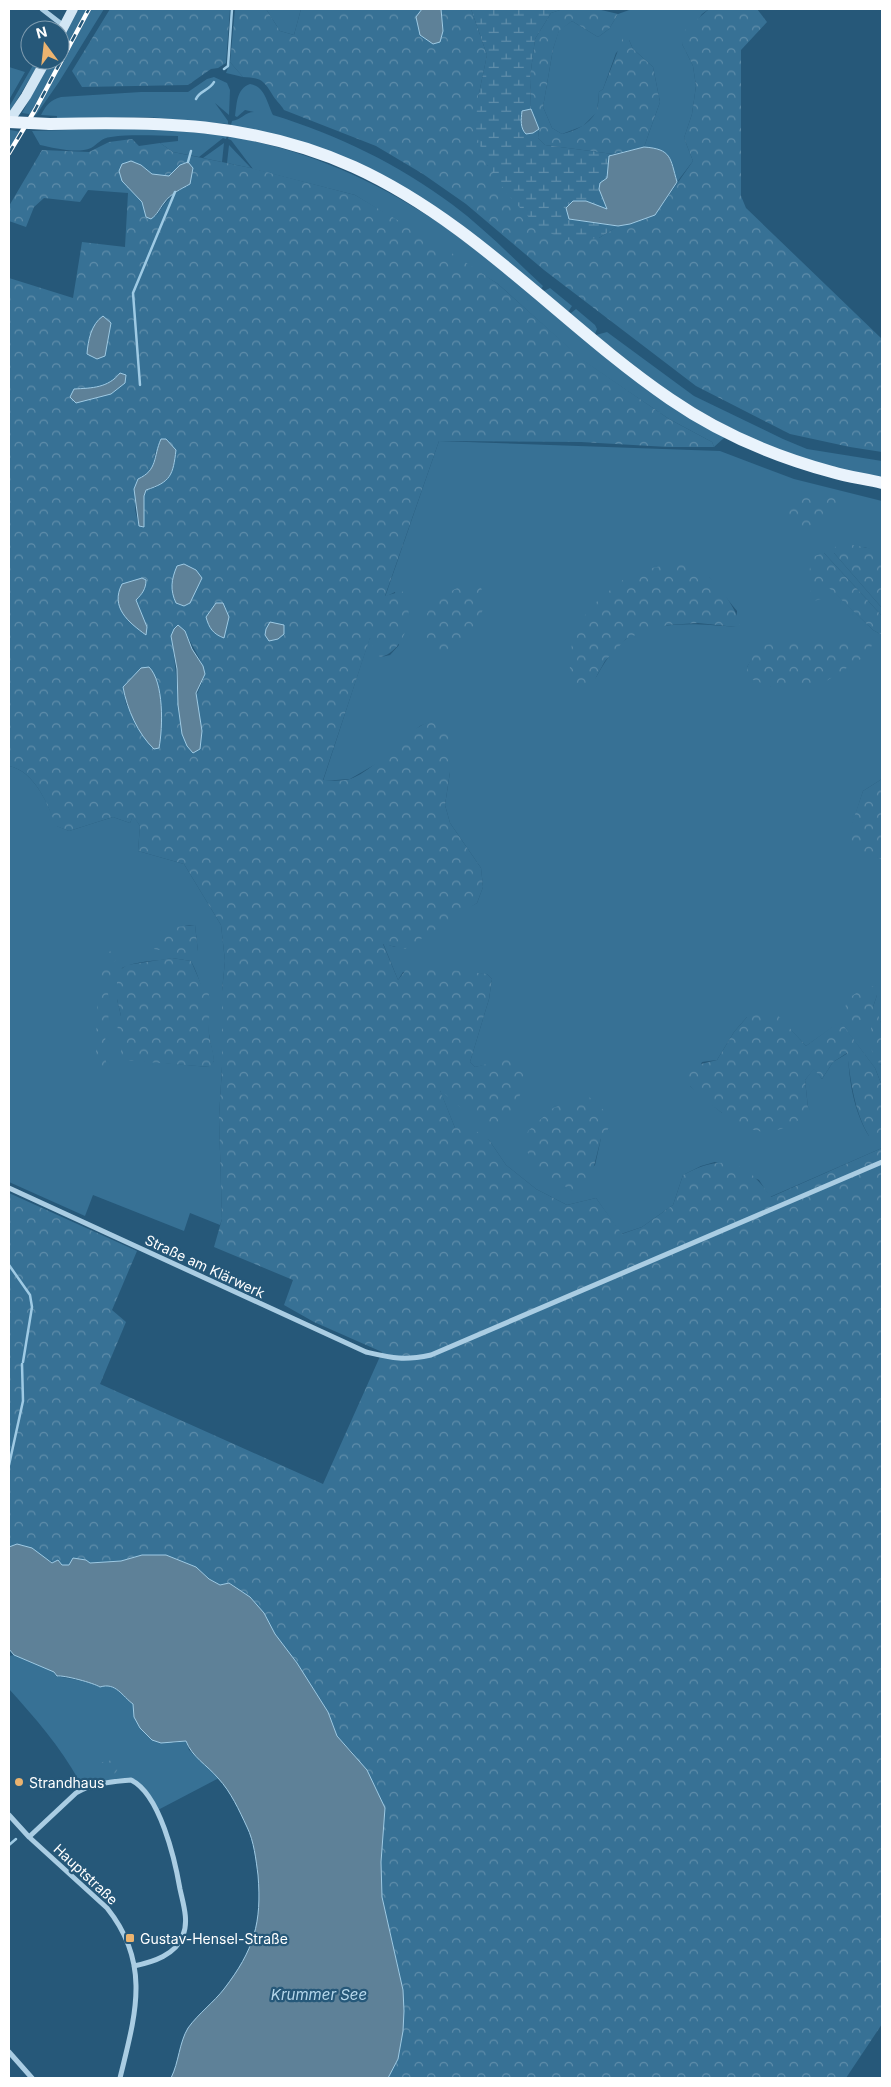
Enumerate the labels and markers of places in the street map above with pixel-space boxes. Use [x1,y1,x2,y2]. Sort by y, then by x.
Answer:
place label: Strandhaus [29,1774,104,1791]
marker: Strandhaus [13,1776,25,1788]
place label: Gustav-Hensel-Straße [140,1930,288,1947]
marker: Gustav-Hensel-Straße [124,1932,136,1944]

